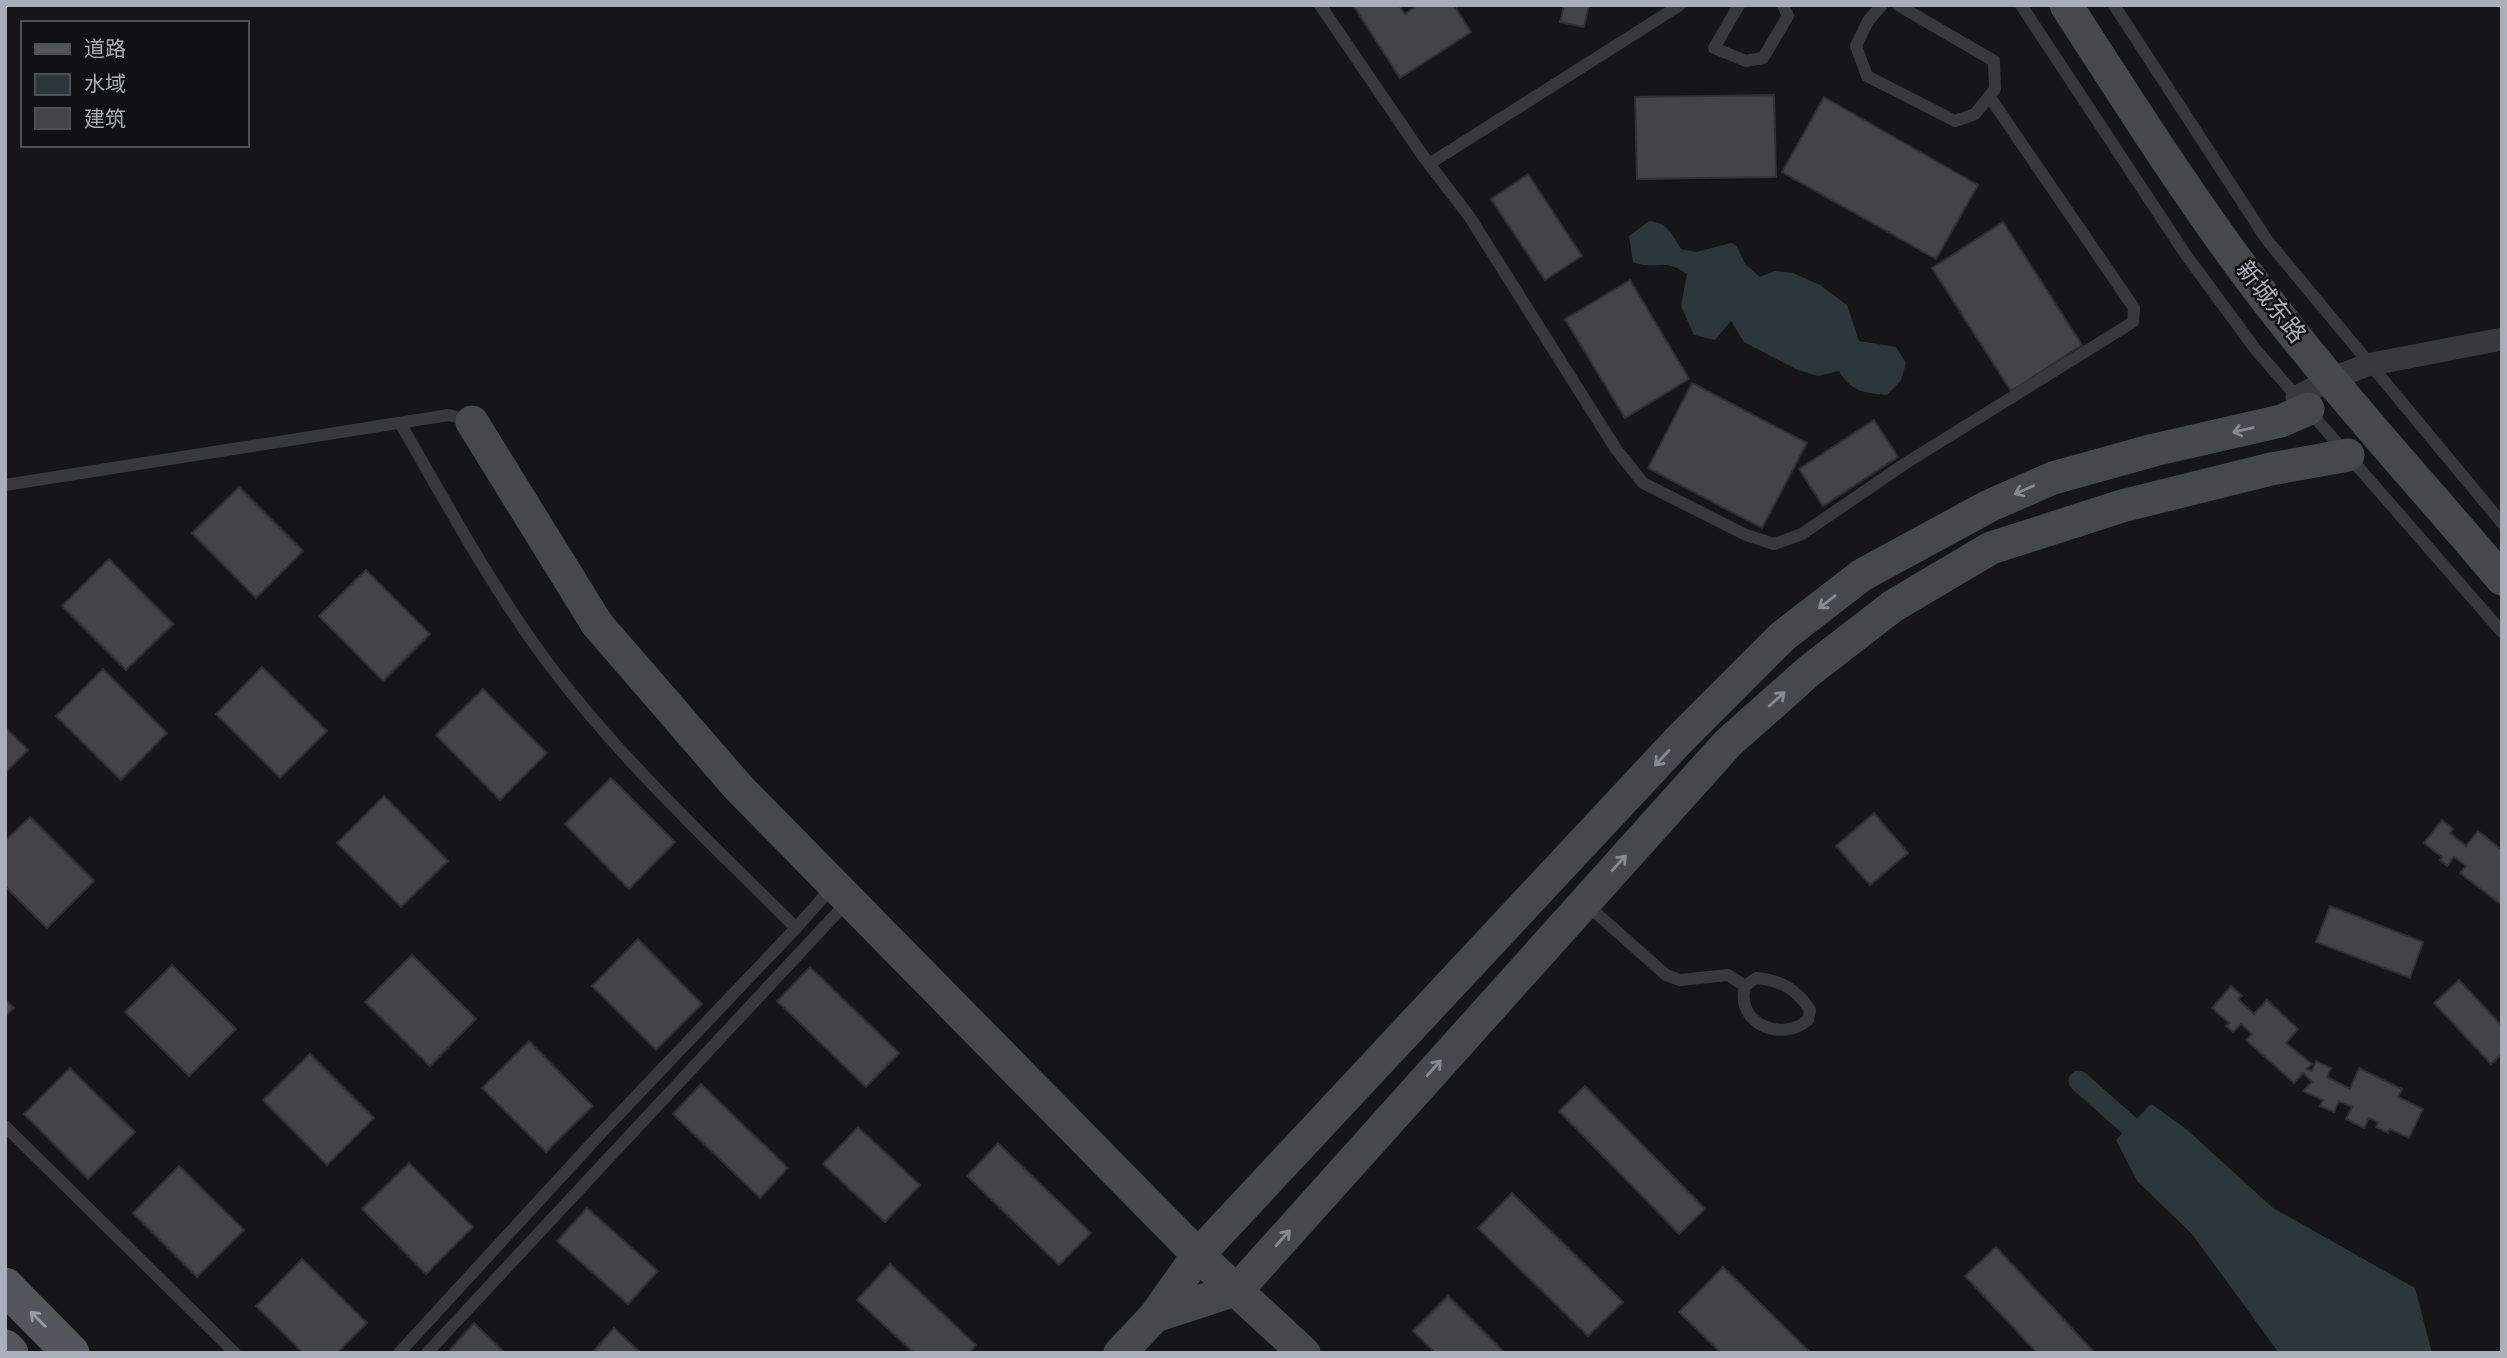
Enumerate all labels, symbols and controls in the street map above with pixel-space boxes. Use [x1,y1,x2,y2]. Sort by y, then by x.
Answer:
legend [21,21,248,147]
text: 道路 [84,36,126,60]
text: 水域 [84,71,126,95]
text: 建筑 [84,106,126,130]
street label: 新城东路 [2231,256,2312,348]
one-way arrow [2232,424,2255,437]
one-way arrow [2014,485,2036,498]
one-way arrow [1818,595,1837,610]
one-way arrow [1768,691,1786,707]
one-way arrow [1654,749,1670,767]
one-way arrow [1611,855,1628,872]
one-way arrow [1426,1060,1443,1077]
one-way arrow [1275,1229,1291,1247]
one-way arrow [30,1311,47,1328]

